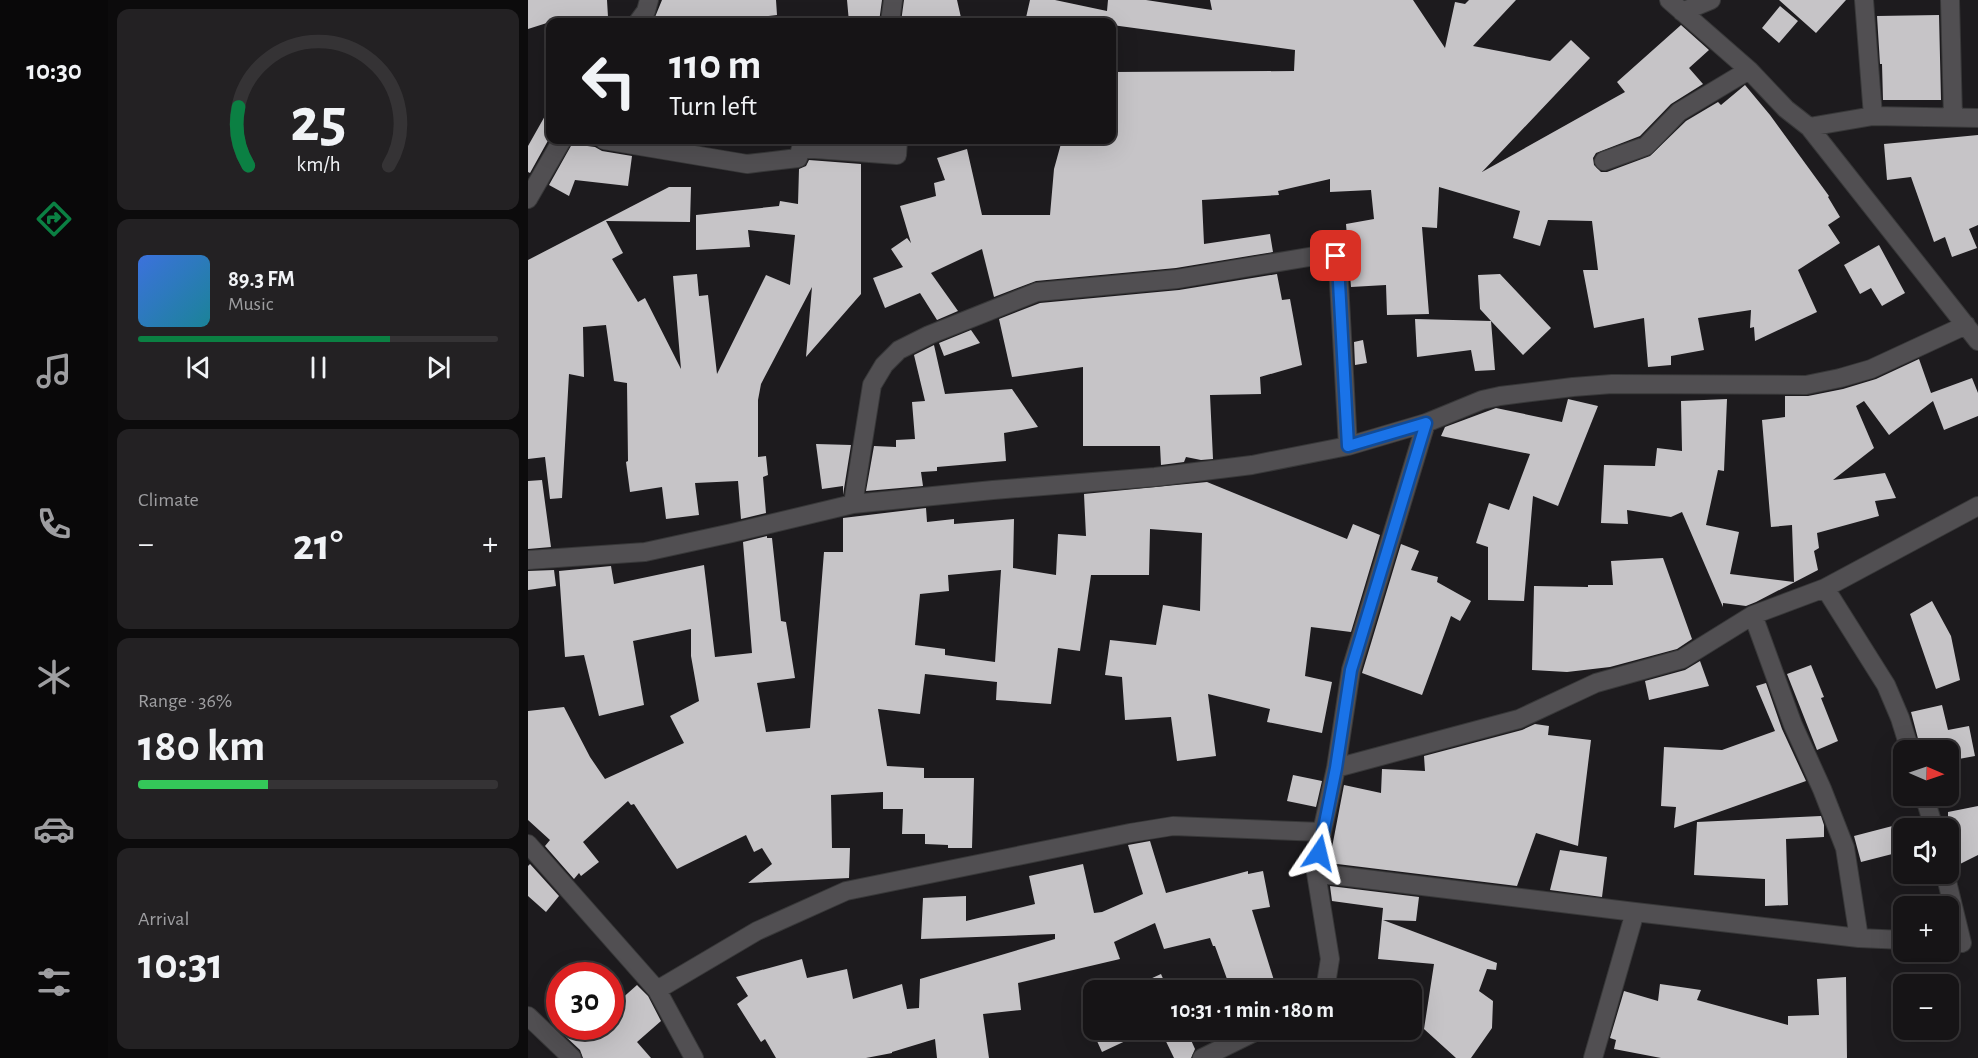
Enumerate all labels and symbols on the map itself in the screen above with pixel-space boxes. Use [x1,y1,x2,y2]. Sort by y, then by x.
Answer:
pin [1310,230,1361,281]
north arrow [1893,740,1959,806]
position arrow [1287,821,1351,885]
speed limit sign: 30 [546,962,624,1040]

